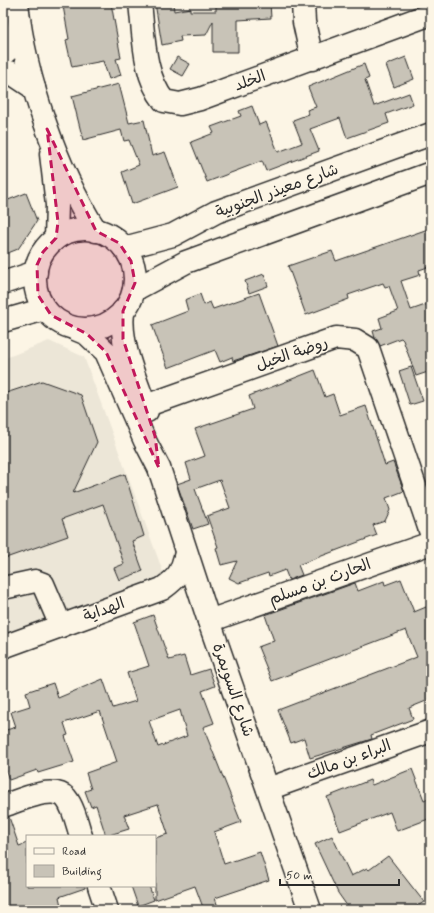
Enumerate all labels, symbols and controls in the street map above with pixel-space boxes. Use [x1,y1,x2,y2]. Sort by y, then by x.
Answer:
street label: الخلد [231,66,269,96]
street label: شارع معيذر الجنوبية [213,159,341,223]
street label: روضة الخيل [253,332,331,376]
street label: الحارث بن مسلم [266,554,374,611]
street label: الهداية [80,593,128,627]
street label: شارع السويمرة [207,640,259,740]
street label: البراء بن مالك [304,735,394,785]
legend [26,835,156,887]
text: Road [62,844,86,860]
scale bar [280,861,399,887]
text: Building [62,864,102,881]
text: 50 m [286,868,313,884]

